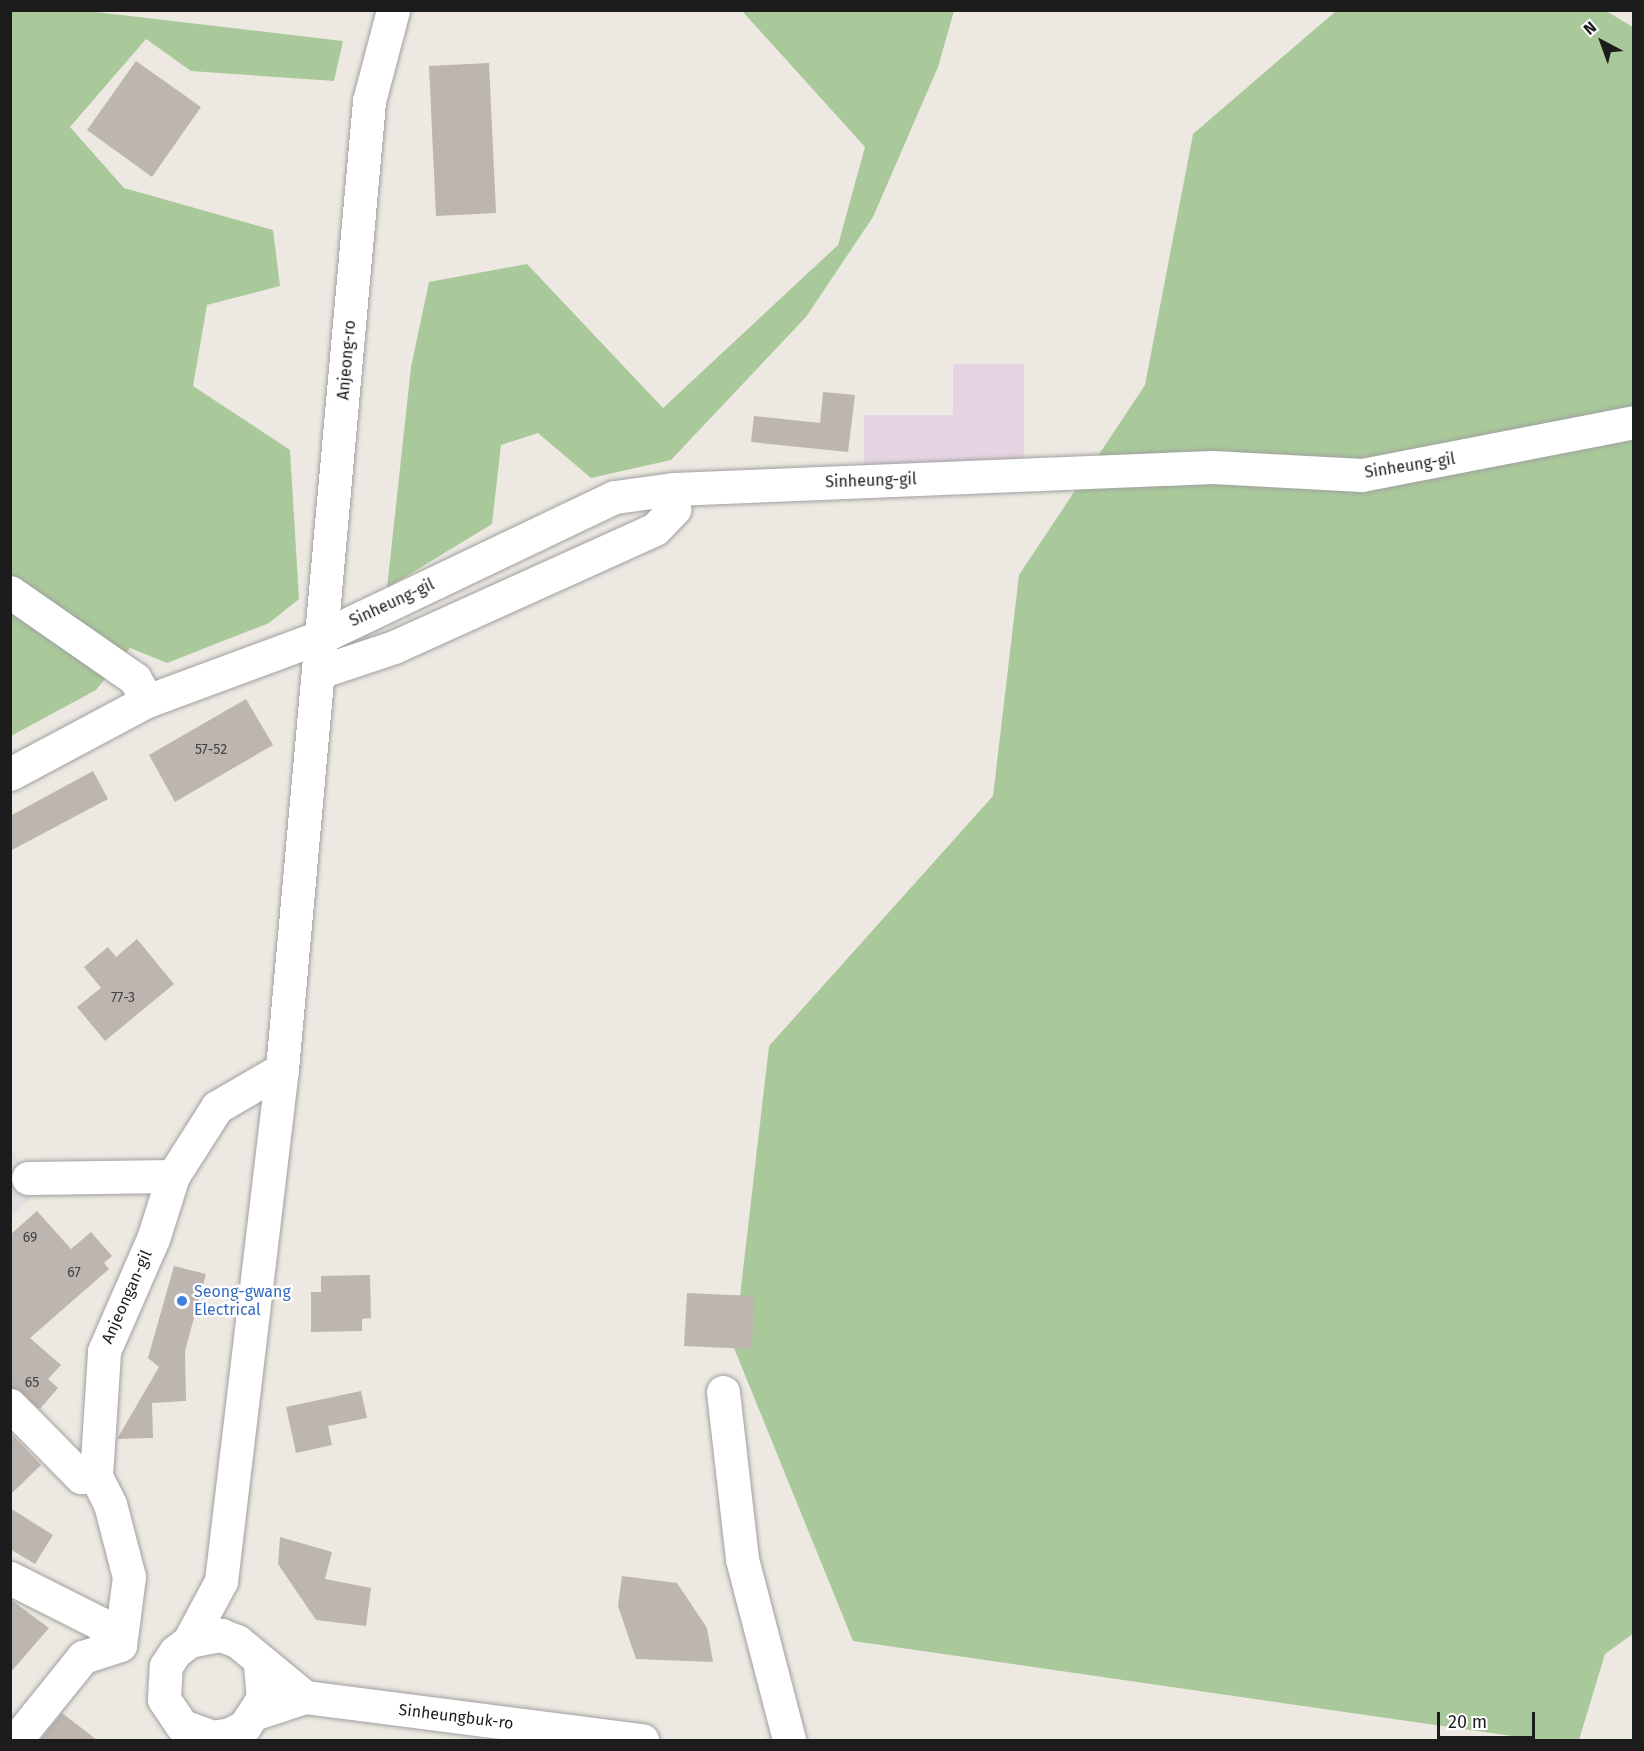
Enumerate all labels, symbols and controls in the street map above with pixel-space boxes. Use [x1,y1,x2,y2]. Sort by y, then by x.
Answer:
north arrow [1572,12,1632,72]
text: N [1580,17,1600,39]
street label: Anjeong-ro [334,319,360,401]
street label: Sinheung-gil [1363,449,1457,483]
street label: Sinheung-gil [825,470,917,492]
street label: Sinheung-gil [346,575,438,631]
house number: 57-52 [195,742,227,758]
house number: 77-3 [111,990,135,1006]
house number: 69 [23,1230,37,1246]
street label: Anjeongan-gil [98,1247,156,1347]
house number: 67 [67,1265,81,1281]
place label: Seong-gwang Electrical [194,1282,291,1320]
marker: Seong-gwang Electrical [175,1294,189,1308]
house number: 65 [25,1375,39,1391]
street label: Sinheungbuk-ro [397,1700,515,1734]
scale bar [1440,1700,1538,1738]
text: 20 m [1448,1711,1487,1733]

